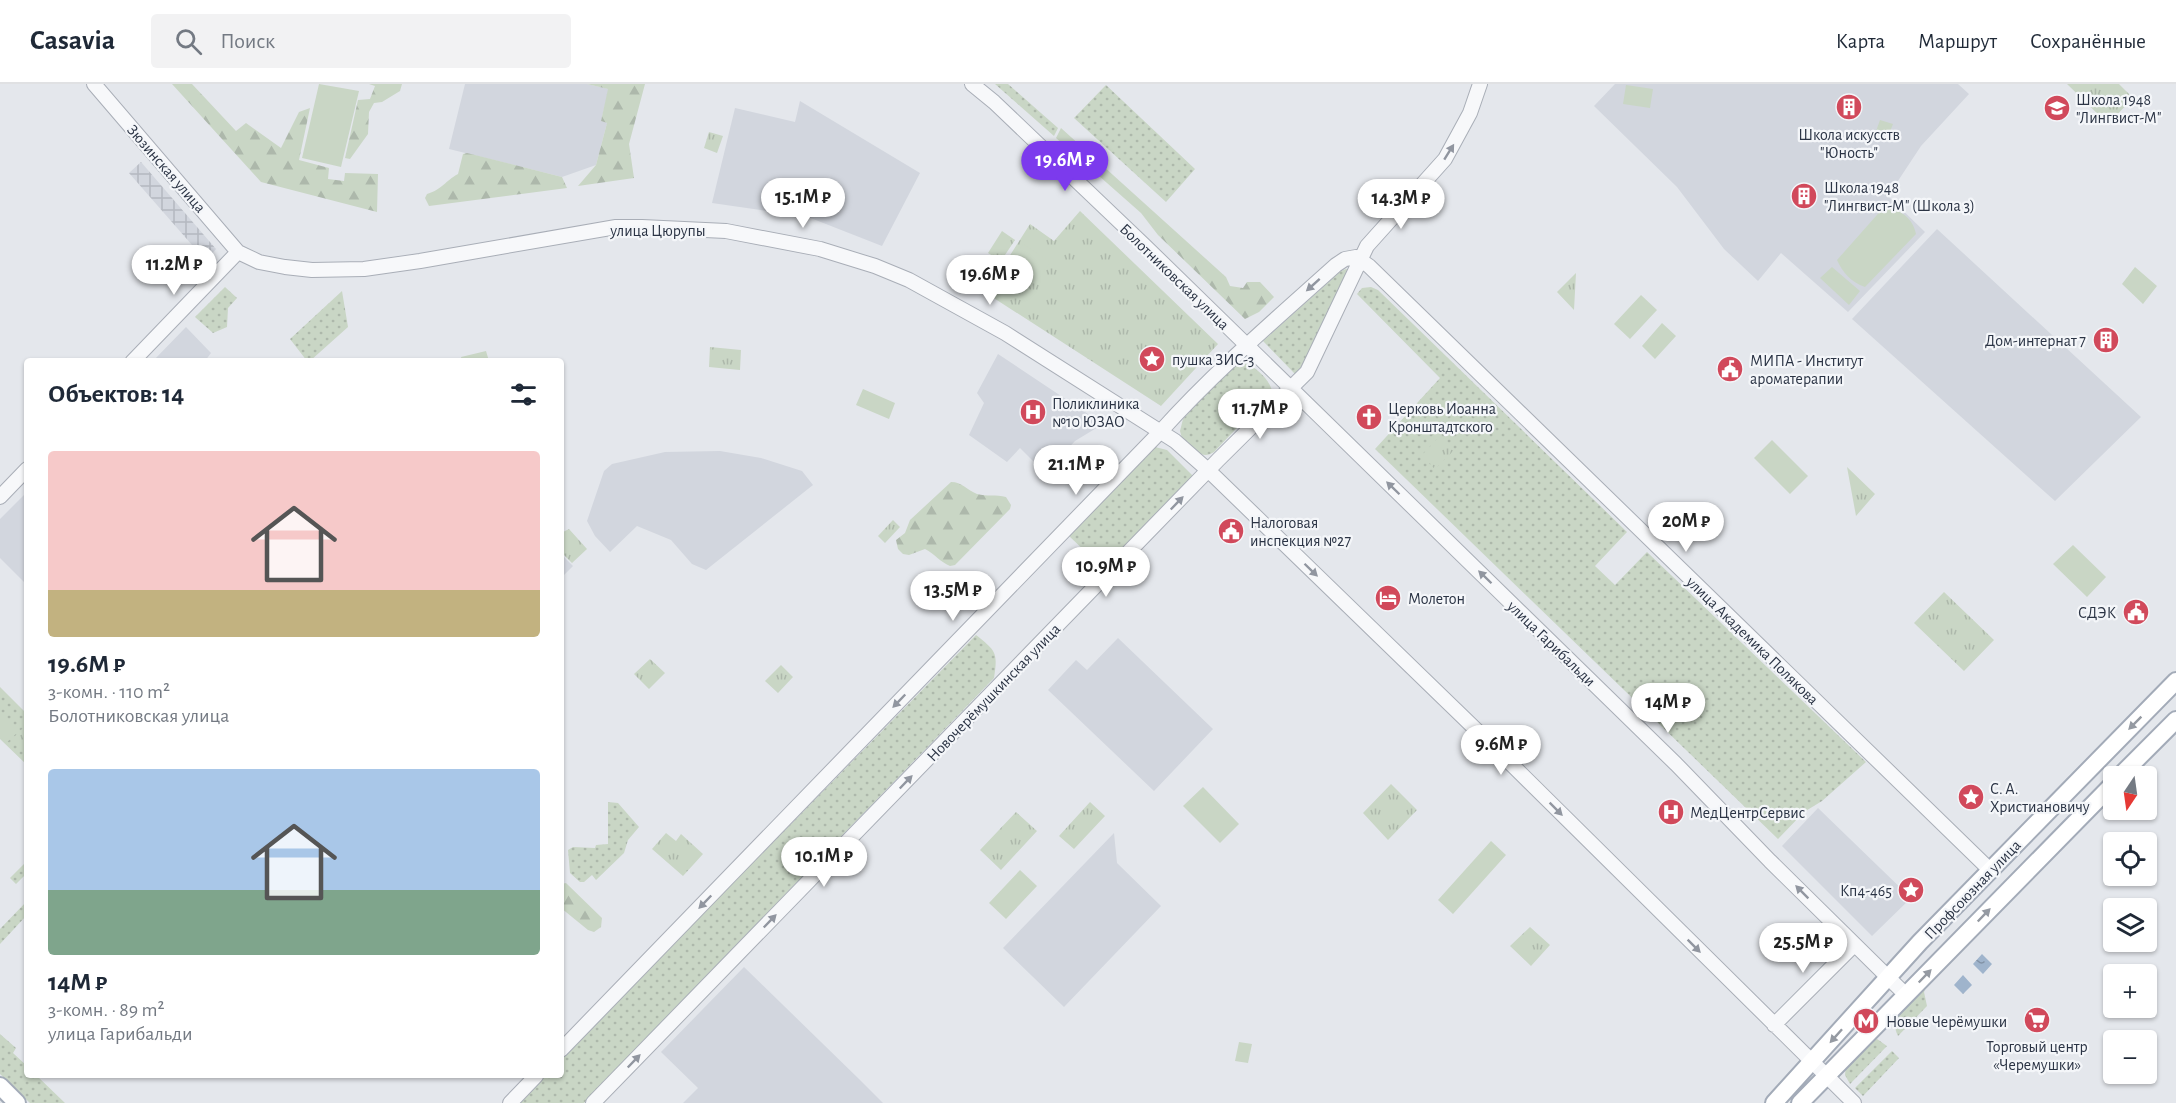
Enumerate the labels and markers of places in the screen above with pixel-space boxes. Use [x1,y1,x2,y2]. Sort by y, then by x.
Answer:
building icon: Школа искусств "Юность" [1834,92,1864,122]
place label: Школа 1948 "Лингвист-М" [2076,92,2161,126]
school or university icon: Школа 1948 "Лингвист-М" [2042,93,2072,123]
place label: Школа искусств "Юность" [1798,127,1900,161]
pin: 19.6M ₽ [1010,141,1120,192]
pin: 15.1M ₽ [748,178,858,229]
pin: 14.3M ₽ [1346,179,1456,230]
place label: Школа 1948 "Лингвист-М" (Школа 3) [1824,180,1975,214]
building icon: Школа 1948 "Лингвист-М" (Школа 3) [1789,181,1819,211]
pin: 11.2M ₽ [119,245,229,296]
pin: 19.6M ₽ [935,255,1045,306]
building icon: Дом-интернат 7 [2091,325,2121,355]
place label: Дом-интернат 7 [1985,333,2086,349]
place icon: пушка ЗИС-3 [1137,344,1167,374]
place label: пушка ЗИС-3 [1172,352,1254,369]
place label: МИПА - Институт ароматерапии [1750,353,1863,387]
public building icon: МИПА - Институт ароматерапии [1715,354,1745,384]
pin: 11.7M ₽ [1205,389,1315,440]
place label: Поликлиника №10 ЮЗАО [1052,396,1140,430]
hospital icon: Поликлиника №10 ЮЗАО [1018,397,1048,427]
place label: Церковь Иоанна Кронштадтского [1388,401,1496,435]
church icon: Церковь Иоанна Кронштадтского [1354,402,1384,432]
pin: 21.1M ₽ [1021,445,1131,496]
pin: 20M ₽ [1644,502,1728,553]
place label: Налоговая инспекция №27 [1250,515,1351,549]
public building icon: Налоговая инспекция №27 [1216,516,1246,546]
pin: 10.9M ₽ [1051,547,1161,598]
pin: 13.5M ₽ [898,571,1008,622]
hotel icon: Молетон [1373,583,1403,613]
place label: Молетон [1408,591,1465,607]
public building icon: СДЭК [2121,597,2151,627]
place label: СДЭК [2078,605,2116,621]
pin: 14M ₽ [1626,683,1710,734]
pin: 9.6M ₽ [1452,725,1550,776]
place label: С. А. Христиановичу [1990,781,2090,816]
place icon: С. А. Христиановичу [1956,782,1986,812]
hospital icon: МедЦентрСервис [1656,797,1686,827]
place label: МедЦентрСервис [1690,805,1805,821]
pin: 10.1M ₽ [769,837,879,888]
place icon: Кп4-465 [1896,875,1926,905]
place label: Кп4-465 [1840,883,1892,899]
pin: 25.5M ₽ [1748,923,1858,974]
supermarket icon: Торговый центр «Черемушки» [2022,1005,2052,1035]
metro station icon: Новые Черёмушки [1851,1006,1881,1036]
place label: Новые Черёмушки [1886,1014,2007,1031]
place label: Торговый центр «Черемушки» [1986,1039,2088,1074]

